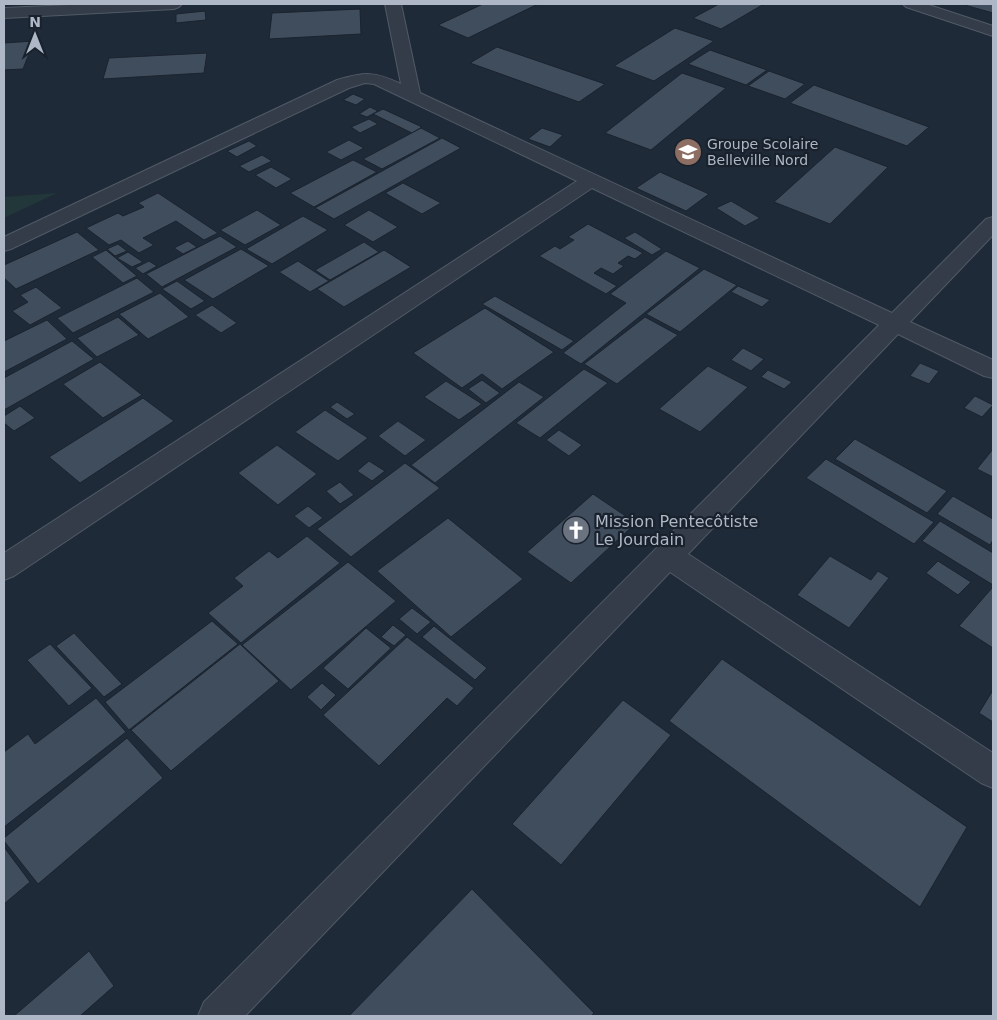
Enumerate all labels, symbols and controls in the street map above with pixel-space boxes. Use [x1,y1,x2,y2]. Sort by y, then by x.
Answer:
north arrow [10,10,60,60]
text: N [29,14,41,30]
place label: Groupe Scolaire Belleville Nord [707,136,818,168]
school or university icon: Groupe Scolaire Belleville Nord [673,137,703,167]
place label: Mission Pentecôtiste Le Jourdain [595,512,758,549]
church icon: Mission Pentecôtiste Le Jourdain [561,515,591,545]

